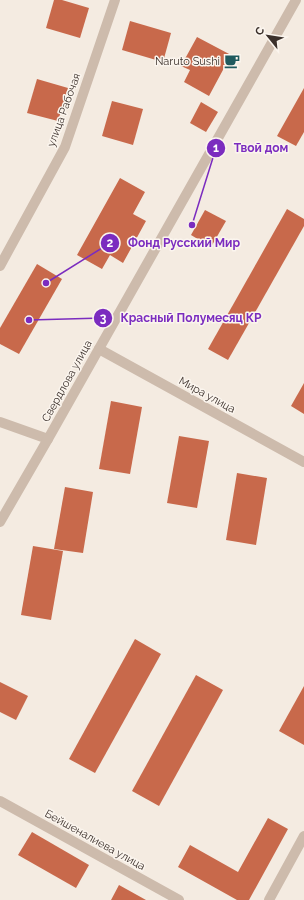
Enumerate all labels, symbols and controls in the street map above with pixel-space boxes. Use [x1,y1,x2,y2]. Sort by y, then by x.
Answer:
north arrow [248,16,288,56]
text: С [252,24,268,38]
cafe icon: Naruto Sushi [223,52,241,70]
place label: Naruto Sushi [155,55,220,68]
street label: улица Рабочая [45,71,83,149]
callout: Твой дом [206,136,296,160]
text: 1 [213,141,219,155]
text: Твой дом [234,141,289,155]
callout: Фонд Русский Мир [100,231,248,255]
text: 2 [107,236,114,250]
text: Фонд Русский Мир [128,236,240,250]
callout: Красный Полумесяц КР [93,306,270,330]
text: 3 [100,311,107,325]
text: Красный Полумесяц КР [120,311,262,325]
street label: Свердлова улица [39,338,95,424]
street label: Мира улица [176,374,238,416]
street label: Бейшеналиева улица [43,807,147,873]

